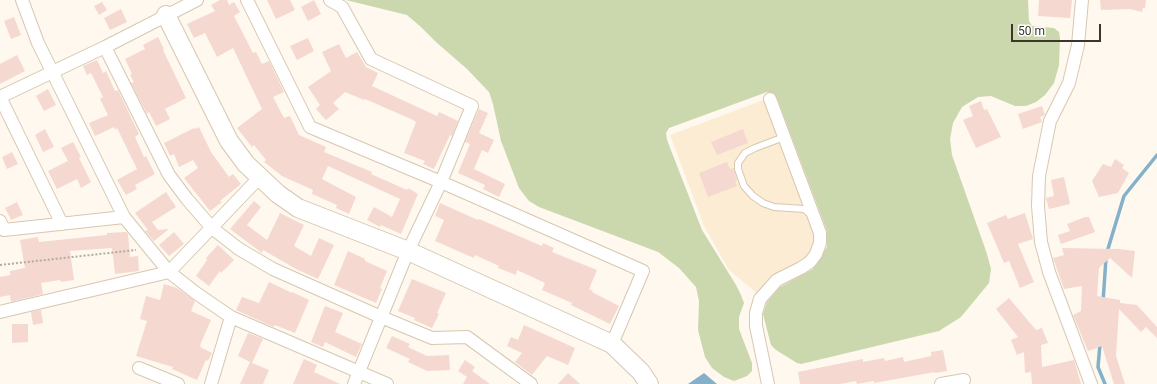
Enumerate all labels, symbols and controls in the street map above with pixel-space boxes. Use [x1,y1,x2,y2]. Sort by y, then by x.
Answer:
scale bar [1013,16,1103,42]
text: 50 m [1018,24,1045,38]

